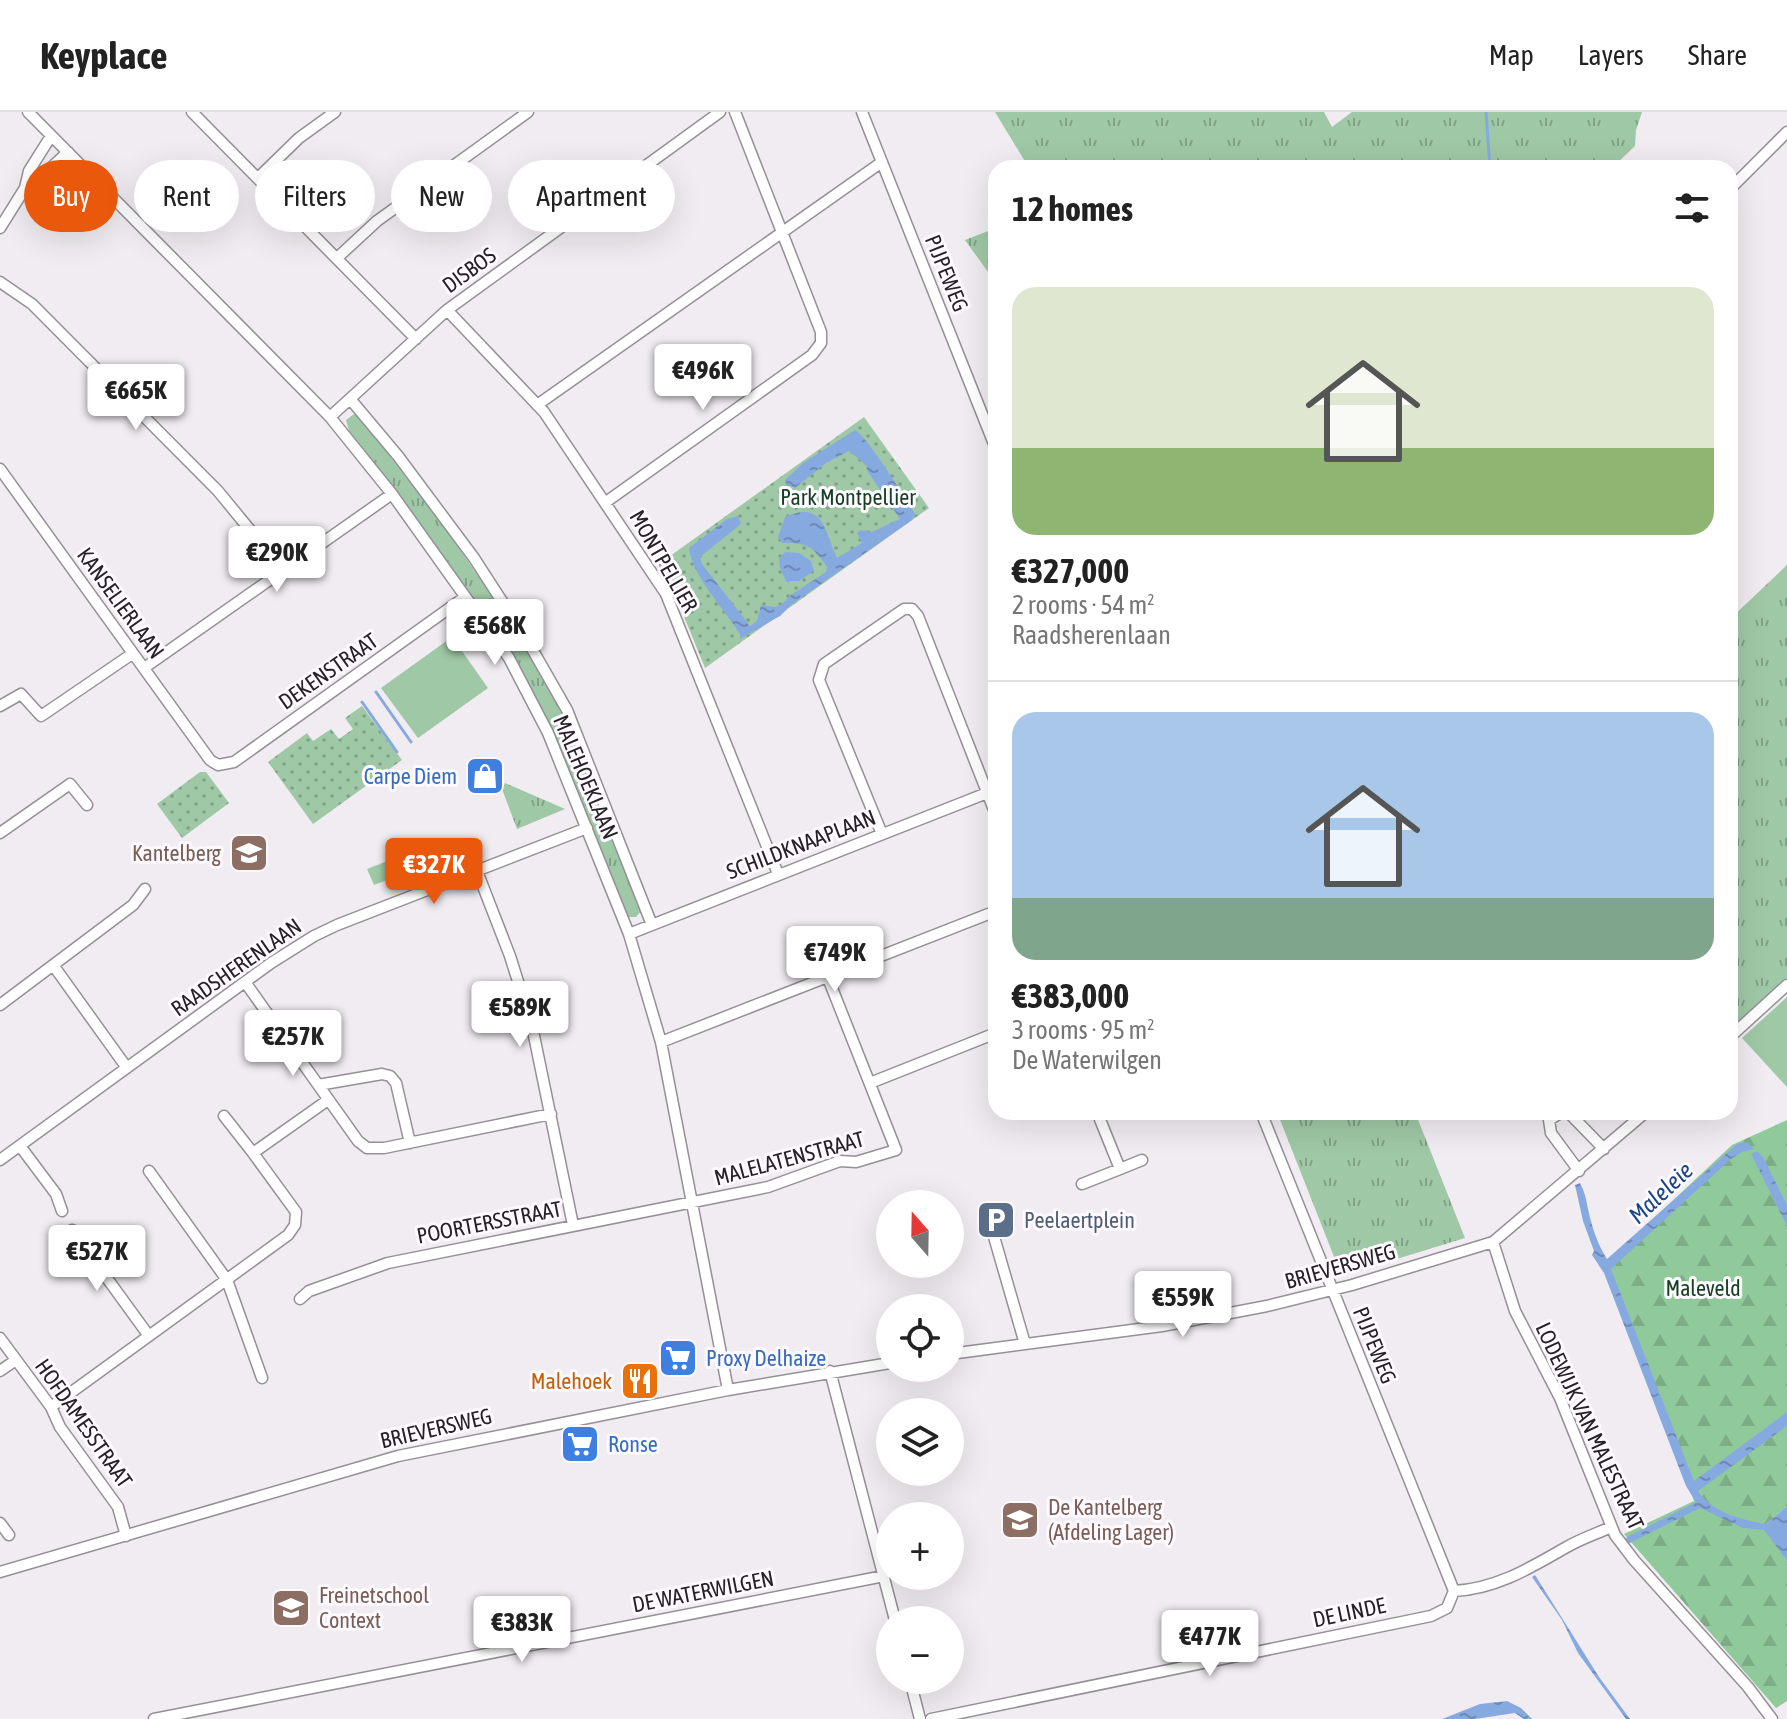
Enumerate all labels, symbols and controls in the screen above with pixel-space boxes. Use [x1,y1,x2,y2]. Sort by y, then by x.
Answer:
text: Keyplace [40,34,167,77]
text: Map [1489,39,1534,71]
text: Layers [1578,39,1644,71]
text: Share [1688,39,1747,71]
chip: Buy [24,160,118,232]
chip: Rent [134,160,239,232]
chip: Filters [255,160,375,232]
chip: New [391,160,492,232]
chip: Apartment [508,160,675,232]
icon: filters [1670,186,1714,230]
text: 12 homes [1012,189,1133,228]
street label: PIJPEWEG [920,231,974,315]
street label: DISBOS [437,242,501,298]
icon: home [1291,339,1435,483]
pin: €496K [647,344,759,412]
text: €496K [672,355,734,385]
pin: €665K [80,364,192,432]
text: €665K [105,375,167,405]
park label: Park Montpellier [780,484,916,510]
street label: MONTPELLIER [624,505,704,617]
pin: €290K [221,526,333,594]
text: €290K [246,537,308,567]
street label: KANSELIERLAAN [72,542,170,664]
text: €327,000 [1012,551,1129,590]
text: 2 rooms · 54 m² [1012,590,1154,620]
pin: €568K [439,599,551,667]
text: €568K [464,610,526,640]
text: Raadsherenlaan [1012,620,1171,650]
street label: DEKENSTRAAT [273,627,383,715]
street label: MALEHOEKLAAN [548,711,624,843]
shop icon: Carpe Diem [464,755,506,797]
place label: Carpe Diem [364,763,457,789]
icon: home [1291,764,1435,908]
street label: SCHILDKNAAPLAAN [723,804,879,884]
school or university icon: Kantelberg [228,832,270,874]
pin: €327K [378,838,490,906]
place label: Kantelberg [132,840,222,866]
text: €327K [403,849,465,879]
street label: RAADSHERENLAAN [166,913,306,1021]
pin: €749K [779,926,891,994]
text: €749K [804,937,866,967]
text: €383,000 [1012,976,1129,1015]
pin: €589K [464,981,576,1049]
text: €589K [489,992,551,1022]
pin: €257K [237,1010,349,1078]
text: 3 rooms · 95 m² [1012,1015,1154,1045]
text: €257K [262,1021,324,1051]
text: De Waterwilgen [1012,1045,1162,1075]
street label: MALELATENSTRAAT [711,1125,867,1190]
water label: Maleleie [1623,1156,1698,1229]
north arrow [876,1190,964,1278]
map controls [876,1190,964,1694]
street label: POORTERSSTRAAT [414,1195,564,1249]
parking icon: Peelaertplein [975,1199,1017,1241]
place label: Peelaertplein [1024,1207,1135,1233]
pin: €527K [41,1225,153,1293]
text: €527K [66,1236,128,1266]
street label: BRIEVERSWEG [1282,1238,1398,1294]
pin: €559K [1127,1271,1239,1339]
park label: Maleveld [1665,1275,1741,1301]
text: €559K [1152,1282,1214,1312]
button: locate [876,1294,964,1382]
street label: PIJPEWEG [1348,1303,1402,1387]
street label: LODEWIJK VAN MALESTRAAT [1531,1318,1650,1534]
supermarket icon: Proxy Delhaize [657,1337,699,1379]
place label: Proxy Delhaize [706,1345,826,1371]
street label: HOFDAMESSTRAAT [30,1354,138,1493]
restaurant icon: Malehoek [619,1360,661,1402]
place label: Malehoek [531,1368,612,1394]
button: layers [876,1398,964,1486]
street label: BRIEVERSWEG [378,1403,494,1453]
supermarket icon: Ronse [559,1423,601,1465]
place label: Ronse [608,1431,658,1457]
place label: De Kantelberg (Afdeling Lager) [1048,1494,1174,1545]
school or university icon: De Kantelberg (Afdeling Lager) [999,1499,1041,1541]
button: + [876,1502,964,1590]
street label: DE WATERWILGEN [630,1565,776,1617]
place label: Freinetschool Context [319,1582,429,1633]
school or university icon: Freinetschool Context [270,1587,312,1629]
street label: DE LINDE [1310,1592,1388,1632]
pin: €383K [466,1596,578,1664]
button: − [876,1606,964,1694]
text: €383K [491,1607,553,1637]
pin: €477K [1154,1610,1266,1678]
text: €477K [1179,1621,1241,1651]

